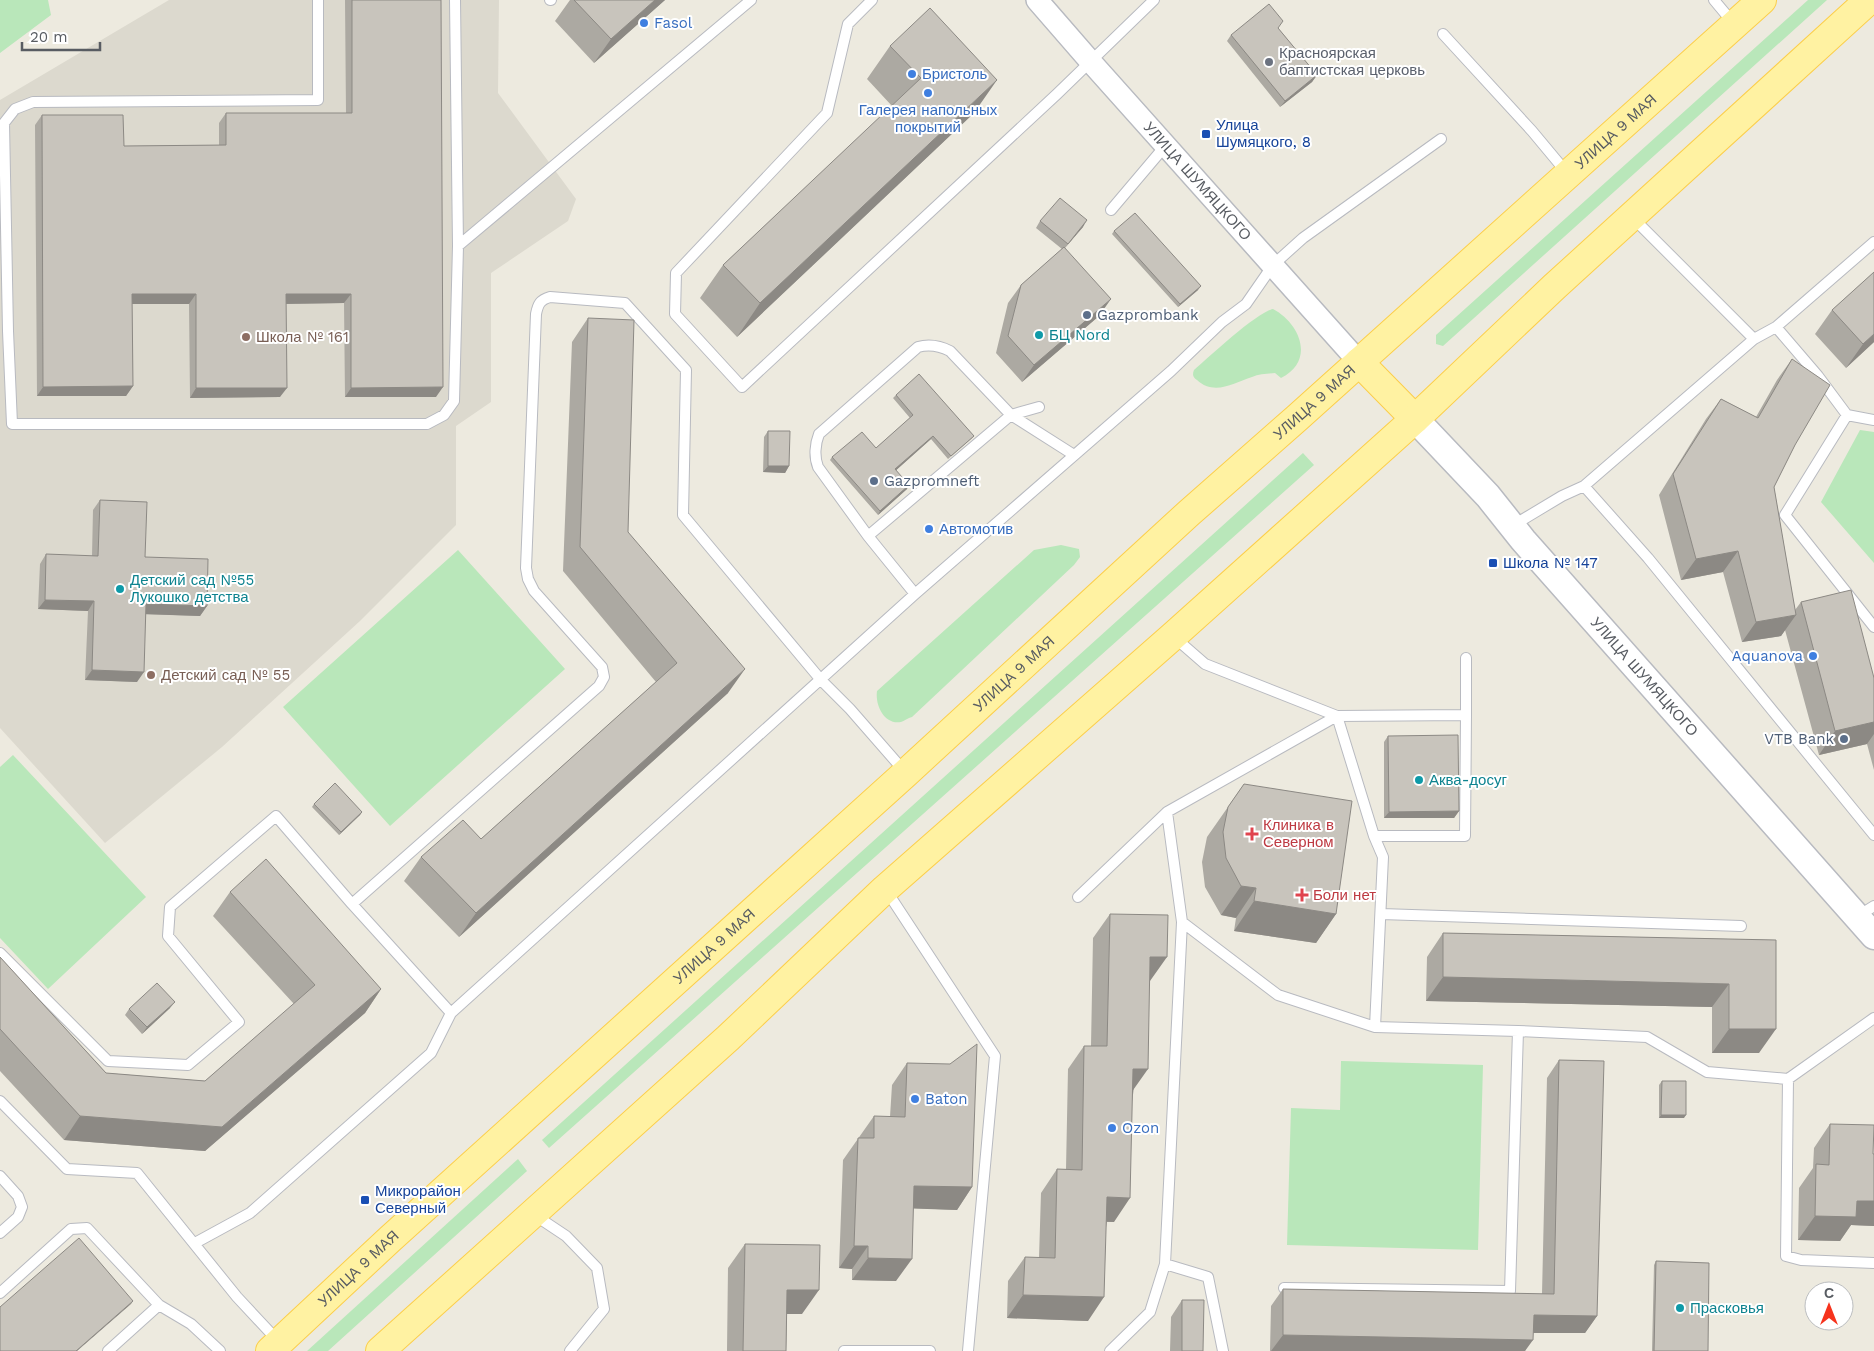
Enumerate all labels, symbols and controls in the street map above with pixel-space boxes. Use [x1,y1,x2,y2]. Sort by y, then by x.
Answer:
place label: Fasol [654,14,693,32]
marker: Fasol [638,17,650,29]
scale bar [22,20,100,52]
text: 20 m [30,28,68,46]
place label: Красноярская баптистская церковь [1279,44,1425,79]
marker: Красноярская баптистская церковь [1263,56,1275,68]
place label: Бристоль [922,65,988,83]
marker: Бристоль [906,68,918,80]
marker: Галерея напольных покрытий [922,87,934,99]
street label: УЛИЦА 9 МАЯ [1571,90,1660,173]
place label: Галерея напольных покрытий [859,101,998,136]
place label: Улица Шумяцкого, 8 [1216,116,1311,151]
street label: УЛИЦА ШУМЯЦКОГО [1140,118,1255,244]
marker: Улица Шумяцкого, 8 [1200,128,1212,140]
place label: Gazprombank [1097,306,1199,324]
marker: Gazprombank [1081,309,1093,321]
place label: БЦ Nord [1049,326,1110,344]
place label: Школа № 161 [256,328,349,346]
marker: БЦ Nord [1033,329,1045,341]
marker: Школа № 161 [240,331,252,343]
street label: УЛИЦА 9 МАЯ [1270,361,1359,444]
place label: Gazpromneft [884,472,980,490]
marker: Gazpromneft [868,475,880,487]
place label: Автомотив [939,520,1013,538]
marker: Автомотив [923,523,935,535]
place label: Школа № 147 [1503,554,1598,572]
marker: Школа № 147 [1487,557,1499,569]
place label: Детский сад №55 Лукошко детства [130,571,254,606]
marker: Детский сад №55 Лукошко детства [114,583,126,595]
street label: УЛИЦА ШУМЯЦКОГО [1587,614,1702,740]
street label: УЛИЦА 9 МАЯ [970,632,1058,716]
place label: Aquanova [1732,647,1804,665]
marker: Aquanova [1807,650,1819,662]
place label: Детский сад № 55 [161,666,290,684]
marker: Детский сад № 55 [145,669,157,681]
place label: VTB Bank [1764,730,1834,748]
marker: VTB Bank [1838,733,1850,745]
place label: Аква-досуг [1429,771,1507,789]
marker: Аква-досуг [1413,774,1425,786]
place label: Клиника в Северном [1263,816,1334,851]
marker: Клиника в Северном [1245,827,1259,841]
place label: Боли нет [1313,886,1376,904]
marker: Боли нет [1295,888,1309,902]
street label: УЛИЦА 9 МАЯ [670,905,759,988]
place label: Baton [925,1090,968,1108]
marker: Baton [909,1093,921,1105]
place label: Ozon [1122,1119,1159,1137]
marker: Ozon [1106,1122,1118,1134]
place label: Микрорайон Северный [375,1182,461,1217]
marker: Микрорайон Северный [359,1194,371,1206]
street label: УЛИЦА 9 МАЯ [314,1227,402,1310]
north arrow [1804,1281,1854,1331]
text: С [1824,1285,1834,1301]
place label: Прасковья [1690,1299,1764,1317]
marker: Прасковья [1674,1302,1686,1314]

